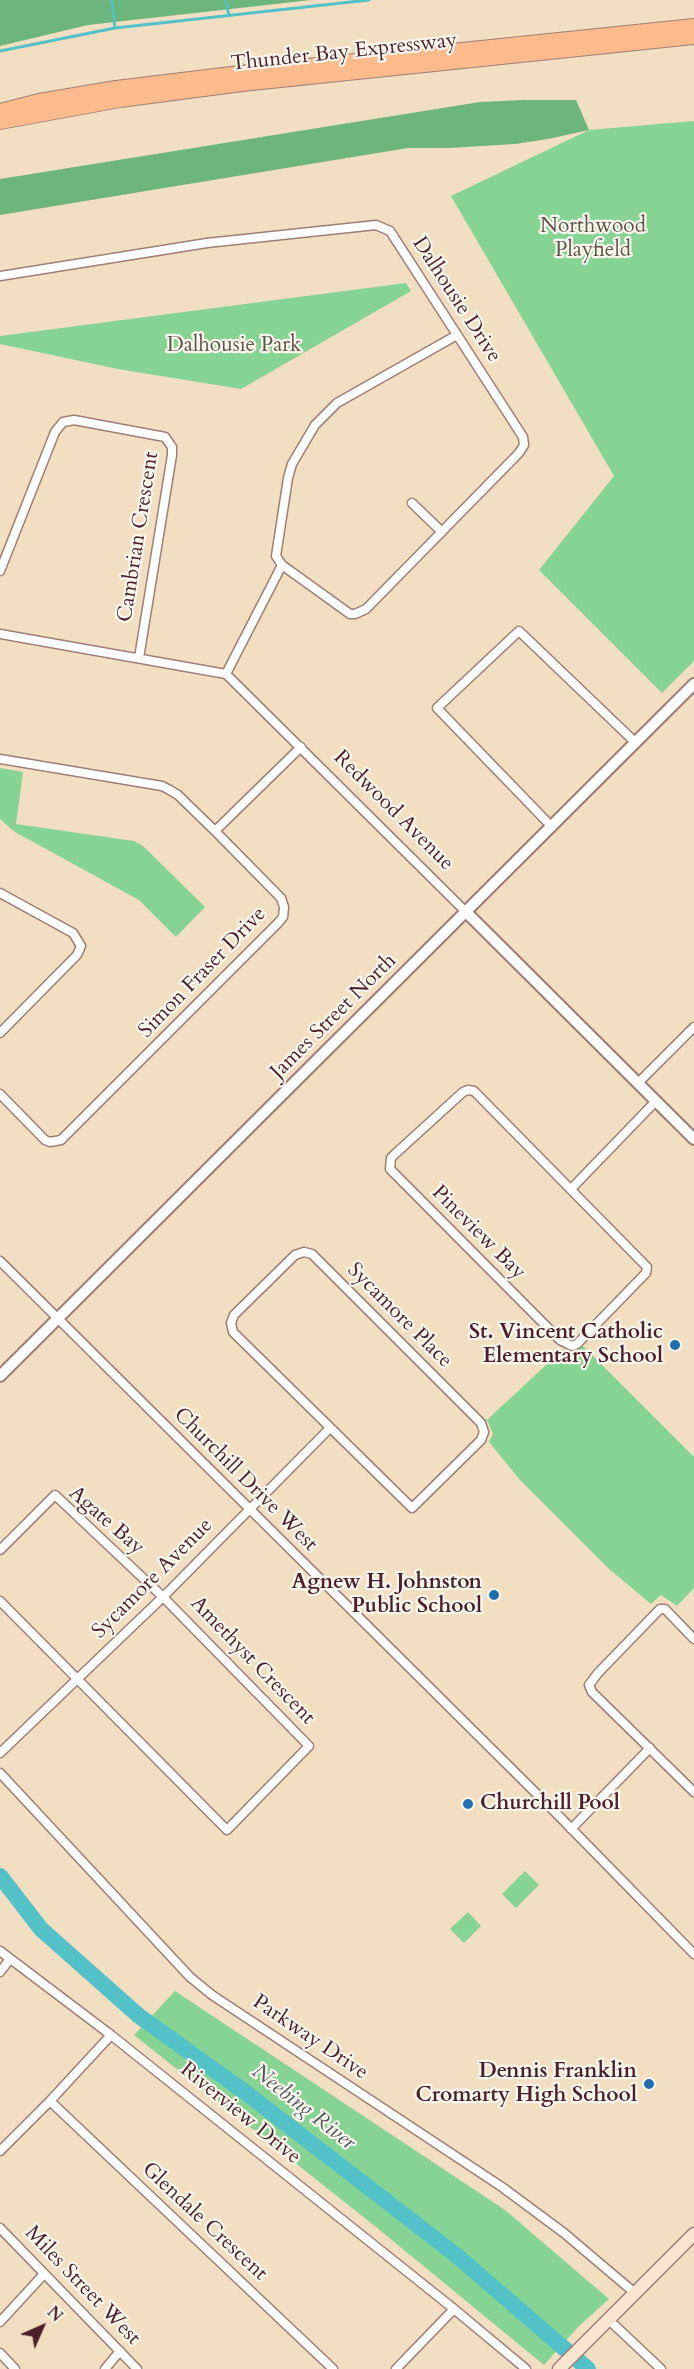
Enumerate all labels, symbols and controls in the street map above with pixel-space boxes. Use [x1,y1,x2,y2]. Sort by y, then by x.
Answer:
street label: Thunder Bay Expressway [230,29,458,77]
park label: Northwood Playfield [540,214,646,264]
street label: Dalhousie Drive [406,232,506,368]
park label: Dalhousie Park [167,333,301,359]
street label: Cambrian Crescent [113,450,165,624]
street label: Redwood Avenue [328,746,458,876]
street label: Simon Fraser Drive [134,902,272,1044]
street label: James Street North [266,949,402,1085]
street label: Pineview Bay [426,1181,530,1285]
street label: Sycamore Place [341,1258,457,1374]
place label: St. Vincent Catholic Elementary School [469,1320,663,1370]
marker: St. Vincent Catholic Elementary School [668,1338,682,1352]
street label: Churchill Drive West [168,1403,322,1557]
street label: Agate Bay [63,1481,149,1561]
street label: Sycamore Avenue [87,1513,219,1645]
place label: Agnew H. Johnston Public School [291,1570,482,1620]
marker: Agnew H. Johnston Public School [487,1588,501,1602]
street label: Amethyst Crescent [184,1592,320,1730]
place label: Churchill Pool [480,1791,620,1817]
marker: Churchill Pool [461,1797,475,1811]
street label: Parkway Drive [247,1990,373,2086]
street label: Riverview Drive [175,2058,305,2170]
water label: Neebing River [246,2059,360,2157]
place label: Dennis Franklin Cromarty High School [416,2059,637,2109]
marker: Dennis Franklin Cromarty High School [642,2077,656,2091]
street label: Glendale Crescent [136,2157,272,2287]
street label: Miles Street West [19,2221,145,2351]
north arrow [12,2297,72,2357]
text: N [42,2302,67,2327]

